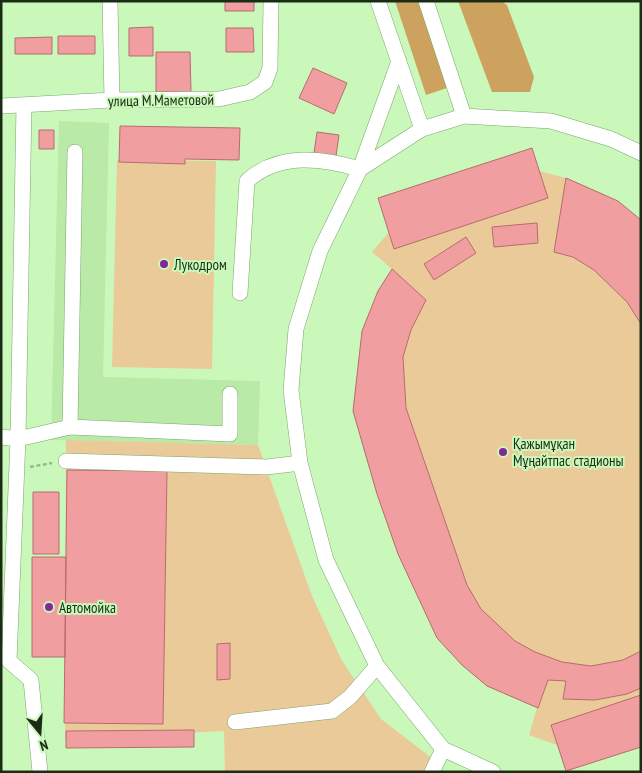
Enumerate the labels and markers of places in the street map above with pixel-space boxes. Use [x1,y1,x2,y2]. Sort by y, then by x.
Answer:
place label: Лукодром [173,255,227,274]
marker: Лукодром [158,258,170,270]
place label: Қажымұқан Мұңайтпас стадионы [513,434,624,470]
marker: Қажымұқан Мұңайтпас стадионы [497,446,509,458]
place label: Автомойка [59,598,116,617]
marker: Автомойка [43,601,55,613]

